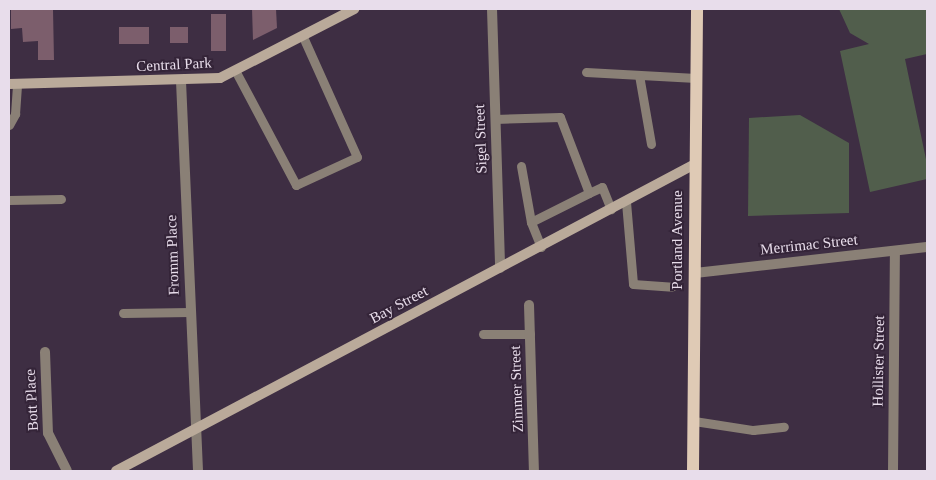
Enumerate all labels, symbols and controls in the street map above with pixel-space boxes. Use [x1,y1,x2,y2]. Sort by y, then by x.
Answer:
street label: Central Park [136,54,212,76]
street label: Sigel Street [471,104,491,174]
street label: Portland Avenue [669,190,687,290]
street label: Fromm Place [163,215,183,295]
street label: Merrimac Street [759,231,859,259]
street label: Bay Street [367,282,431,328]
street label: Hollister Street [869,315,889,407]
street label: Zimmer Street [506,345,528,433]
street label: Bott Place [21,369,43,431]

